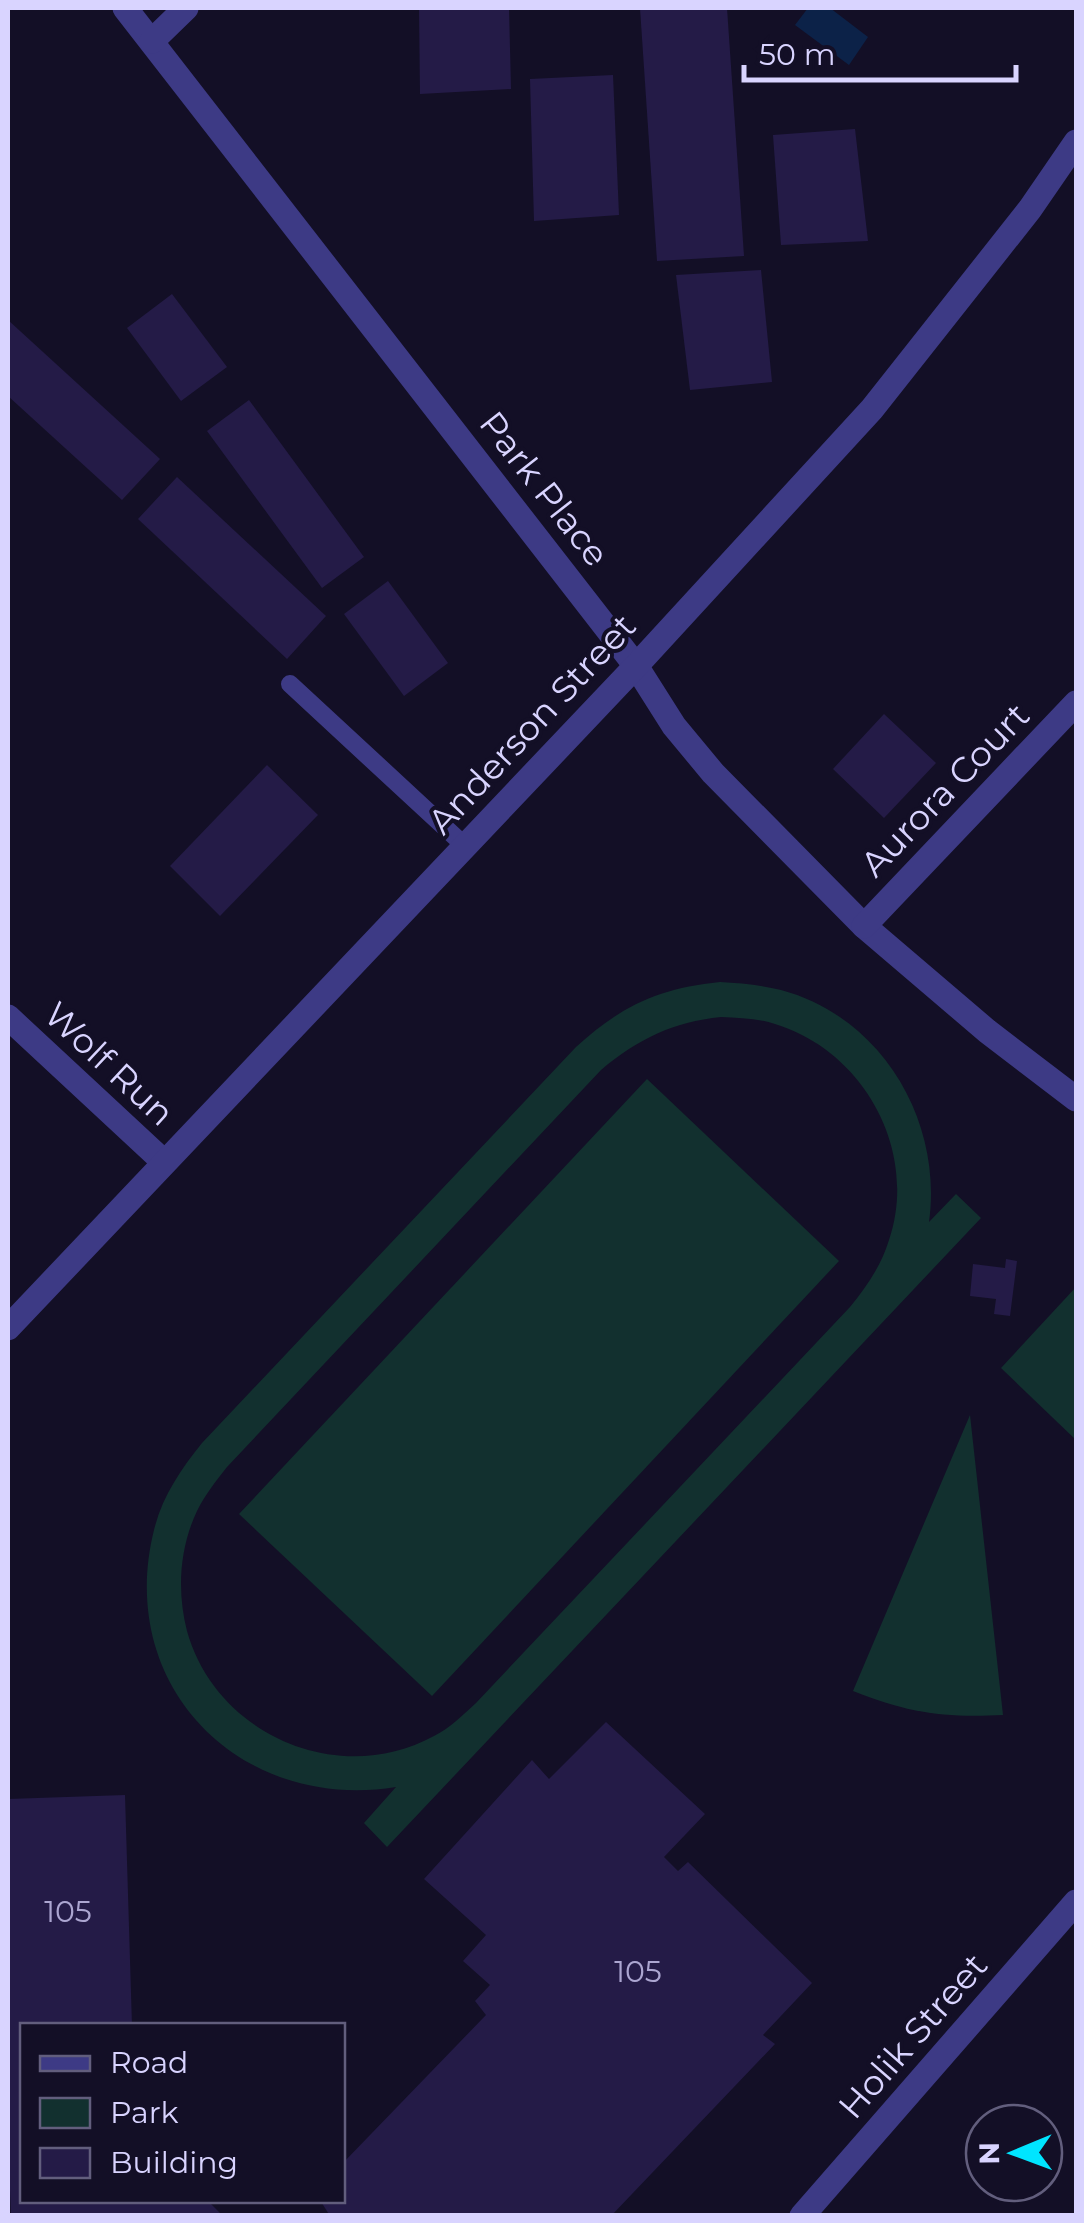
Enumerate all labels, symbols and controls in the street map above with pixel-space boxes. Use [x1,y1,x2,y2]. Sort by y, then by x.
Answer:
scale bar [744,20,1016,82]
text: 50 m [759,36,836,73]
street label: Park Place [471,403,618,575]
street label: Anderson Street [419,605,645,843]
street label: Aurora Court [851,694,1038,885]
street label: Wolf Run [35,993,183,1135]
house number: 105 [44,1893,92,1930]
street label: Holik Street [829,1944,996,2127]
house number: 105 [614,1953,662,1990]
legend [20,2023,345,2203]
text: Road [110,2044,188,2081]
text: Park [110,2094,179,2131]
north arrow [964,2103,1064,2203]
text: N [972,2142,1006,2165]
text: Building [110,2144,238,2181]

